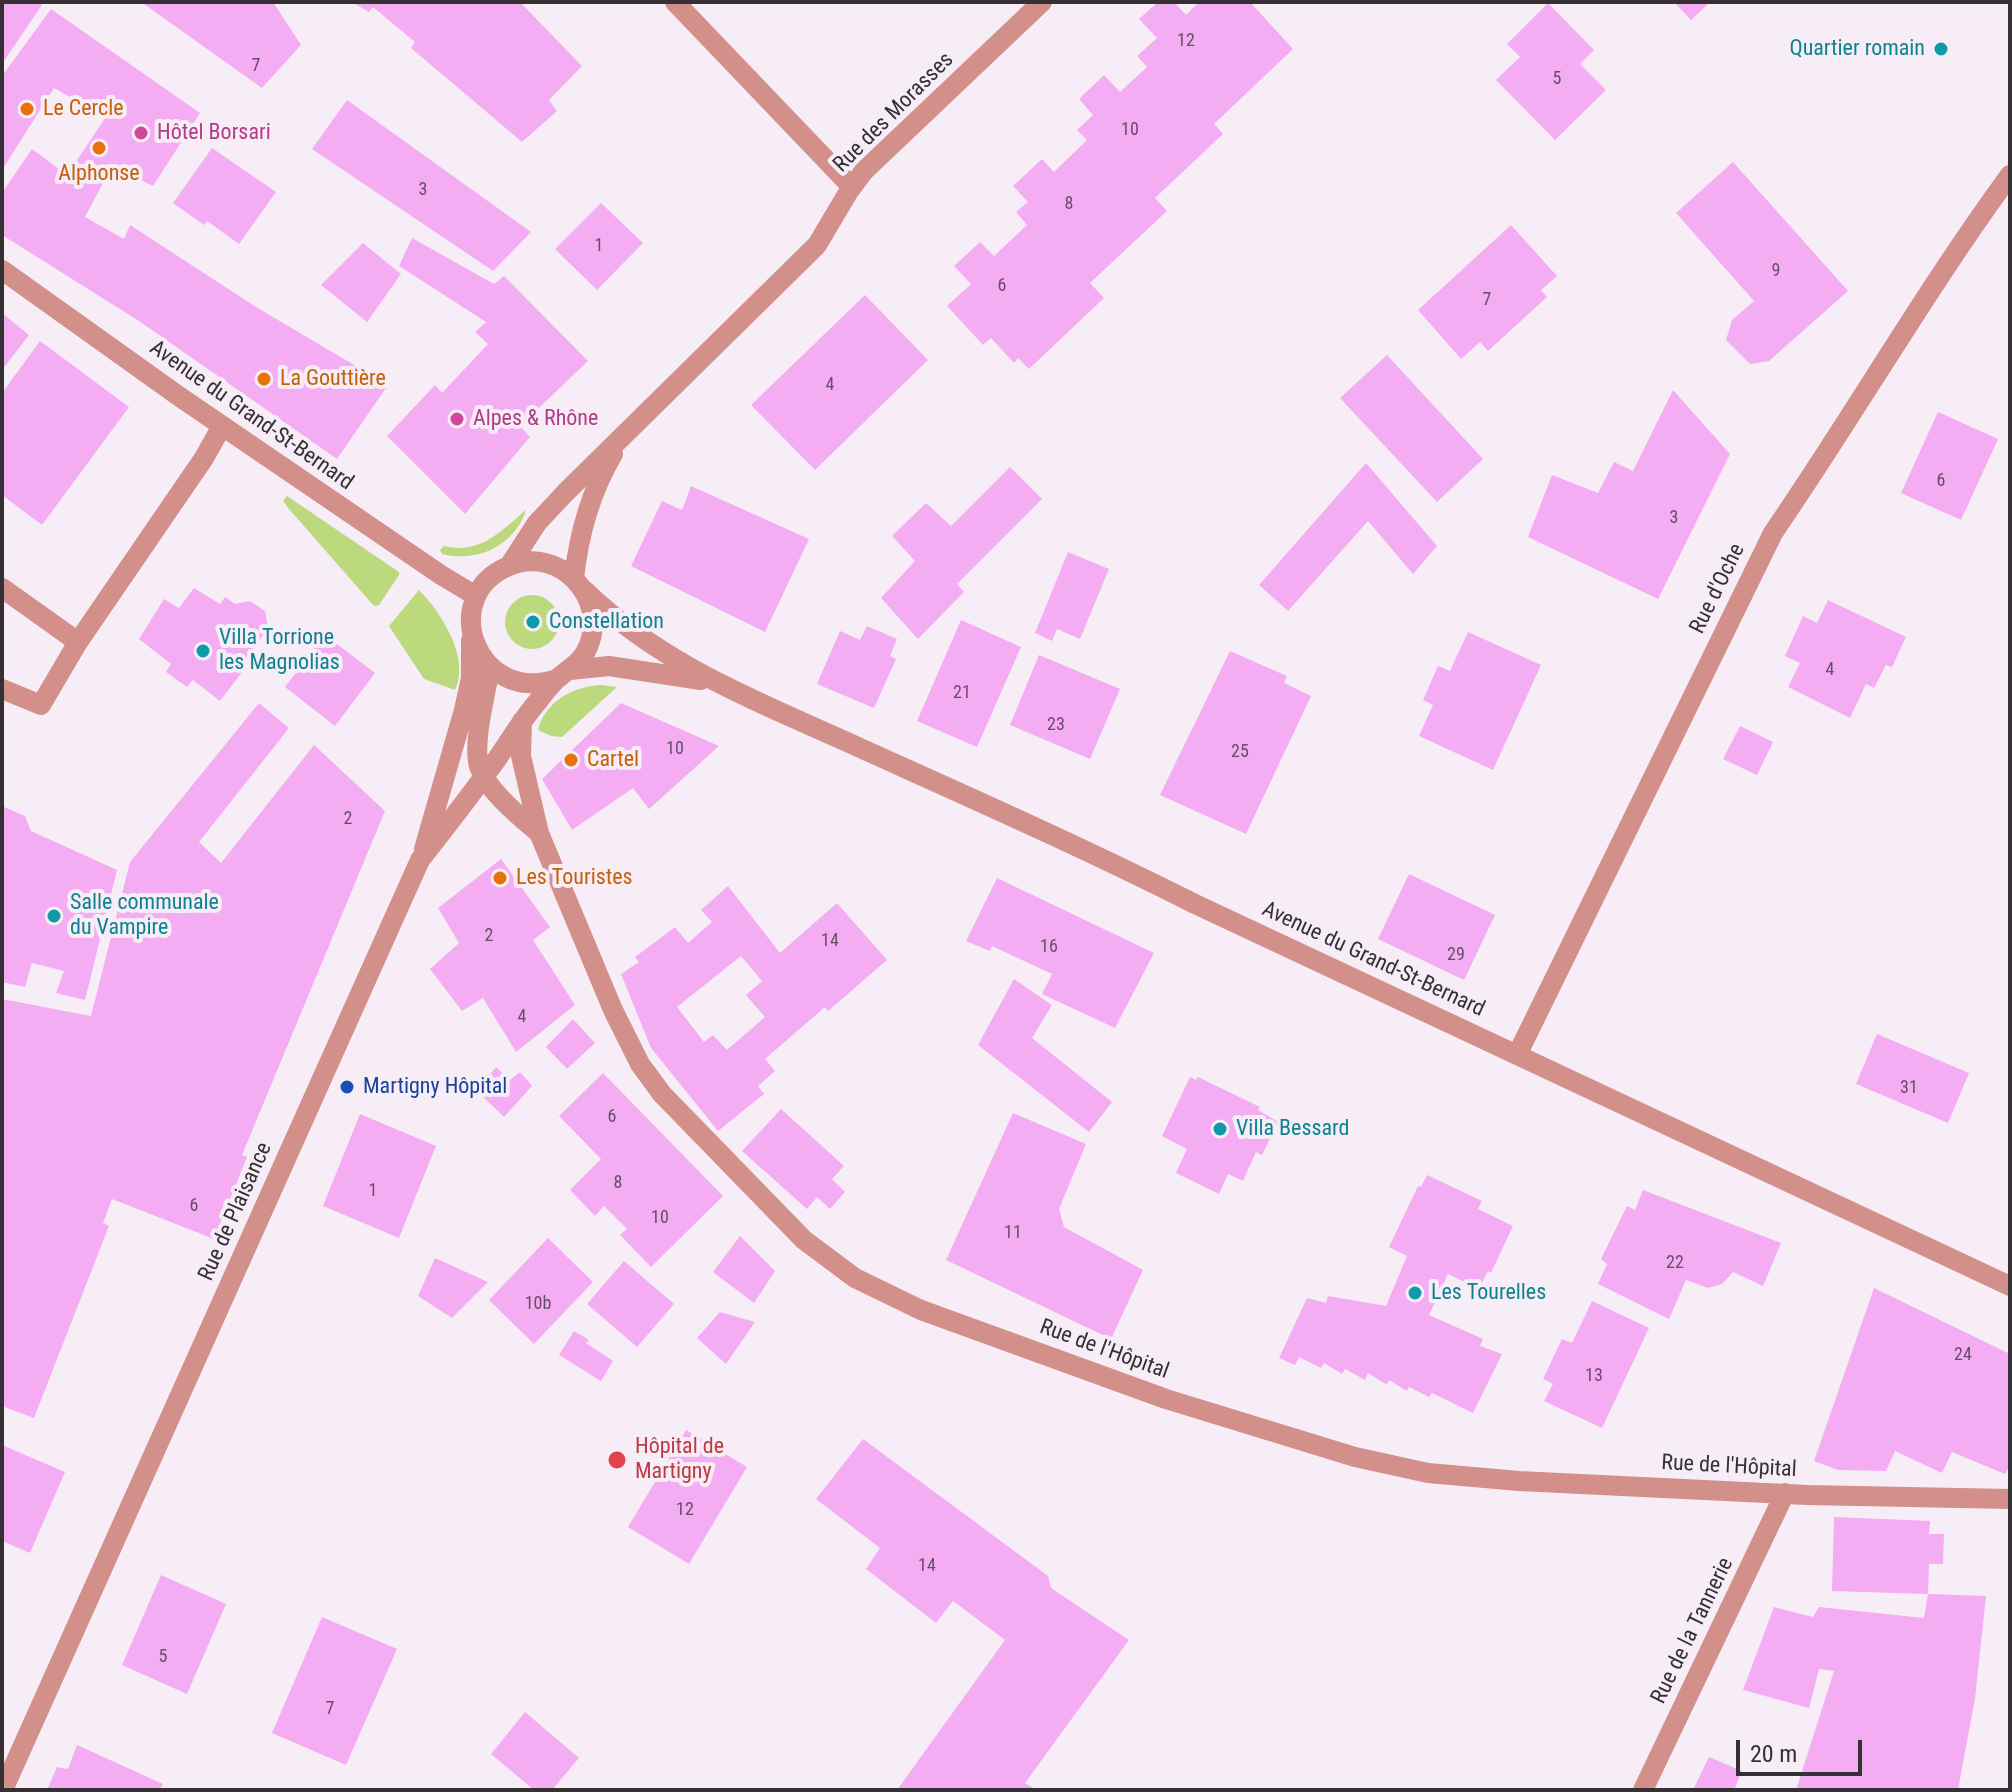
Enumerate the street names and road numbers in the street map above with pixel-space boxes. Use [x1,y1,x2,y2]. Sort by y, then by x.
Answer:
street label: Rue des Morasses [828,47,960,179]
street label: Avenue du Grand-St-Bernard [144,336,358,496]
street label: Rue d'Oche [1685,540,1751,638]
street label: Avenue du Grand-St-Bernard [1257,897,1489,1023]
street label: Rue de Plaisance [194,1139,278,1285]
street label: Rue de l'Hôpital [1036,1314,1172,1386]
street label: Rue de l'Hôpital [1661,1450,1797,1484]
street label: Rue de la Tannerie [1646,1554,1740,1708]

